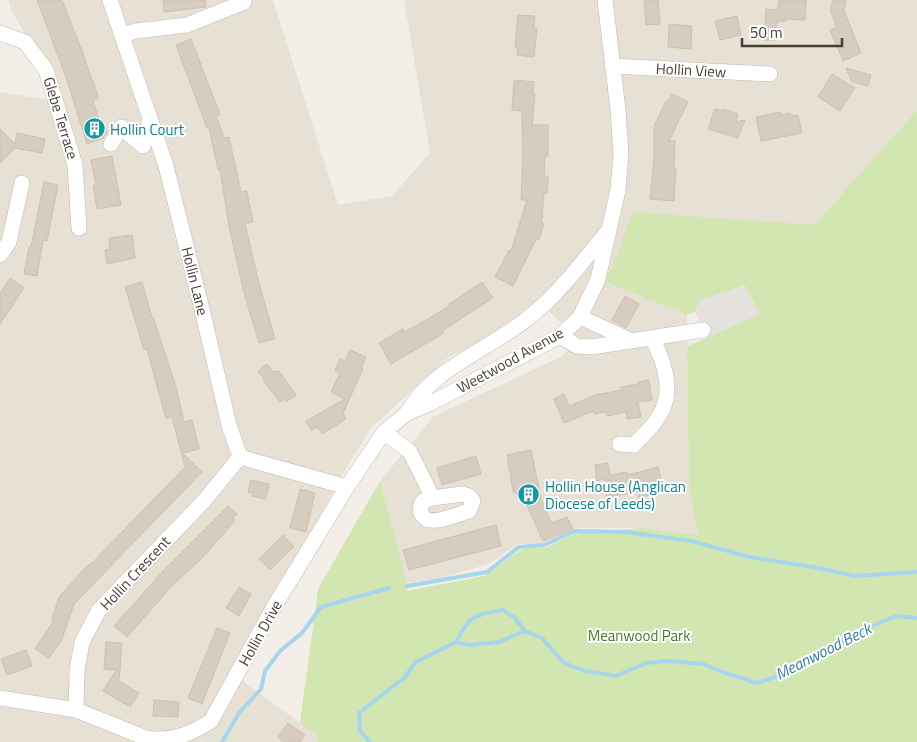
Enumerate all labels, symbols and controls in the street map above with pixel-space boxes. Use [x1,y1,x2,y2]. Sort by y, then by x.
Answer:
scale bar [742,15,842,47]
text: 50 m [750,21,783,44]
street label: Hollin View [655,57,727,83]
street label: Glebe Terrace [38,74,84,162]
building icon: Hollin Court [82,117,106,141]
place label: Hollin Court [110,118,185,141]
street label: Hollin Lane [175,244,215,318]
street label: Weetwood Avenue [453,321,567,399]
place label: Hollin House (Anglican Diocese of Leeds) [545,475,686,515]
building icon: Hollin House (Anglican Diocese of Leeds) [517,483,541,507]
street label: Hollin Crescent [94,530,176,615]
street label: Hollin Drive [232,596,288,670]
water label: Meanwood Beck [771,616,877,685]
park label: Meanwood Park [588,624,690,647]

